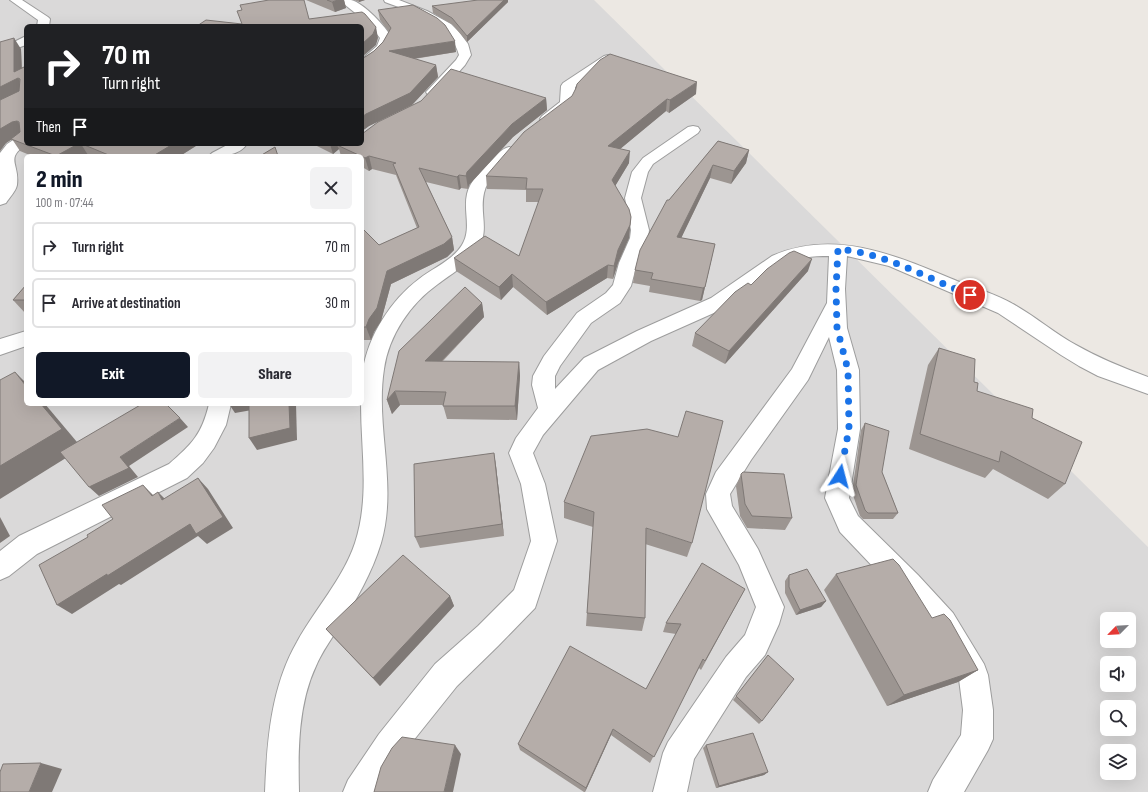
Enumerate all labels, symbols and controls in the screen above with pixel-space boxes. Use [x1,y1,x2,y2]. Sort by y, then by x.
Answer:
text: 70 m [102,39,150,72]
icon: right [36,40,88,92]
text: Turn right [102,73,160,94]
icon: arrive [69,116,91,138]
text: Then [36,118,61,137]
text: 2 min [36,165,83,194]
button: close [310,167,352,209]
text: 100 m · 07:44 [36,195,94,211]
icon: right [38,236,60,258]
text: Turn right [72,238,124,257]
text: 70 m [325,238,350,257]
pin [953,278,987,312]
icon: arrive [959,284,981,306]
icon: arrive [38,292,60,314]
text: Arrive at destination [72,294,181,313]
text: 30 m [325,294,350,313]
button: Exit [36,352,190,398]
button: Share [198,352,352,398]
position arrow [819,455,861,497]
north arrow [1100,612,1136,648]
map controls [1100,612,1136,780]
button: sound [1100,656,1136,692]
button: search [1100,700,1136,736]
button: layers [1100,744,1136,780]

